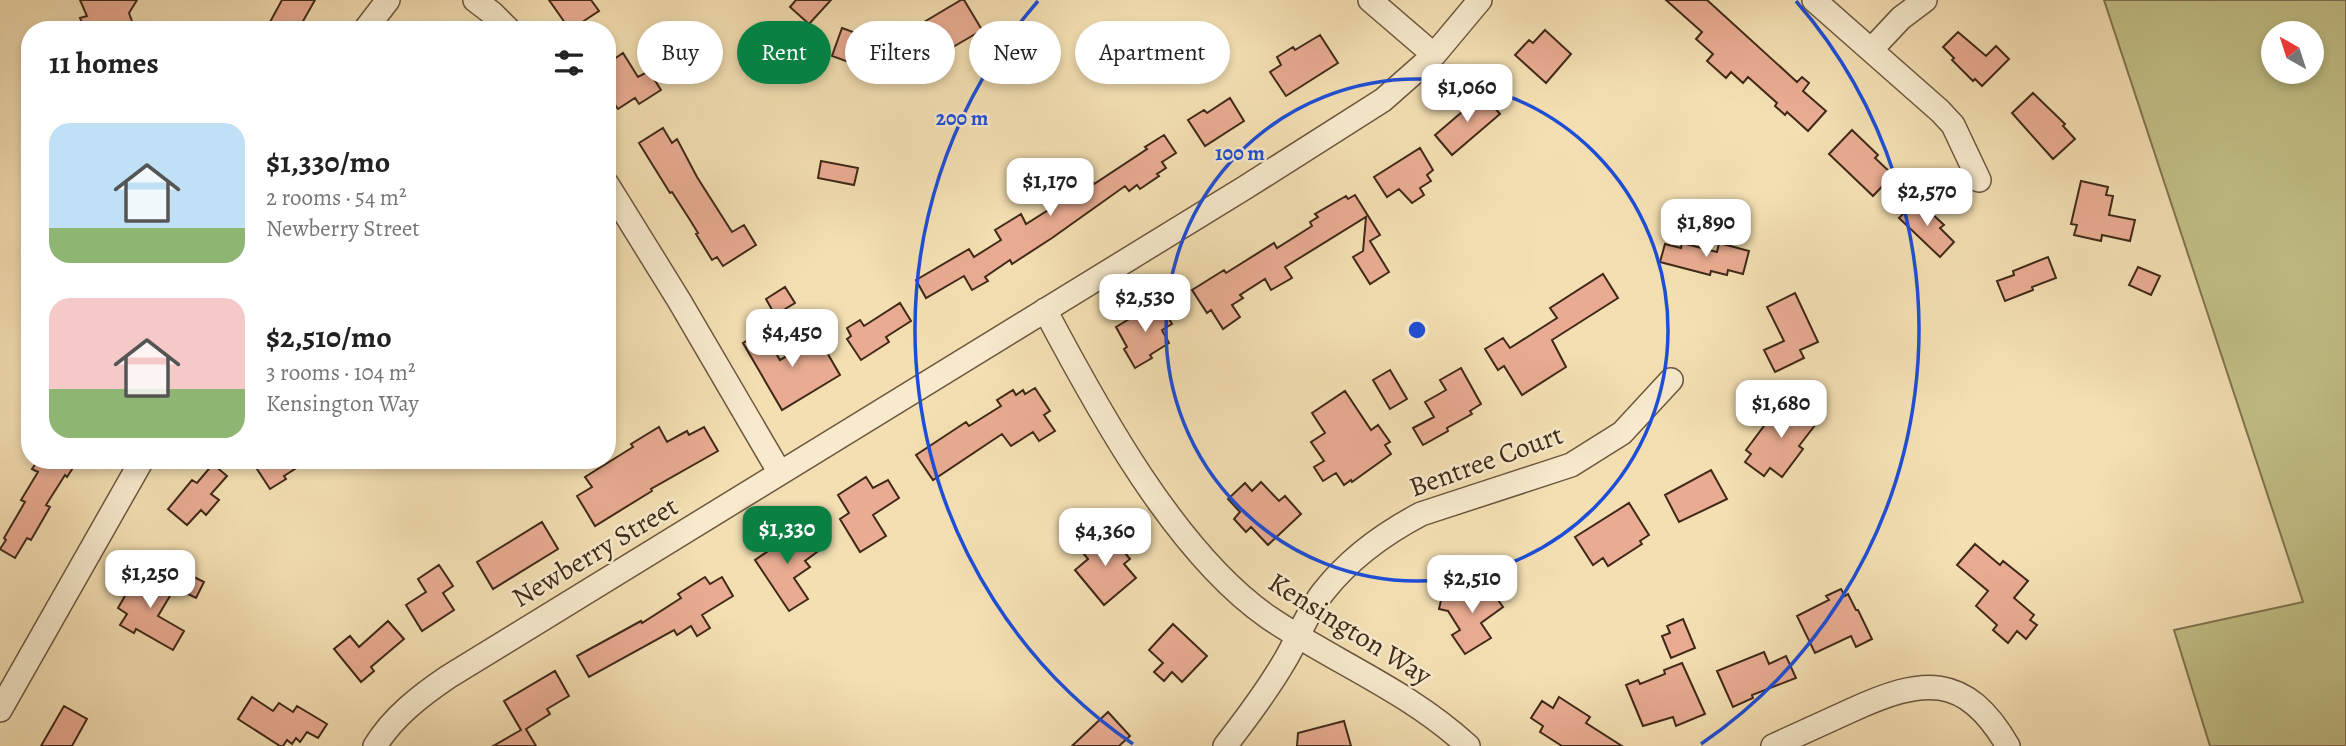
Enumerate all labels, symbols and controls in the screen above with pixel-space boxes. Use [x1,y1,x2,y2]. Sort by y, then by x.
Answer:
chip: Buy [637,21,723,84]
chip: Rent [737,21,831,84]
chip: Filters [845,21,955,84]
chip: New [969,21,1061,84]
chip: Apartment [1075,21,1230,84]
north arrow [2261,21,2324,84]
map controls [2261,21,2324,84]
text: 11 homes [49,43,159,83]
icon: filters [550,44,588,82]
pin: $1,060 [1410,64,1524,124]
text: $1,060 [1437,71,1497,102]
text: 200 m [936,104,989,132]
text: 100 m [1215,139,1265,167]
text: $1,330/mo [266,142,390,182]
icon: home [105,151,189,235]
pin: $1,170 [993,158,1107,218]
text: $1,170 [1023,165,1077,196]
pin: $2,570 [1870,168,1984,228]
text: $2,570 [1897,175,1957,206]
text: 2 rooms · 54 m² [266,182,407,213]
pin: $1,890 [1649,200,1763,259]
text: $1,890 [1677,206,1735,237]
text: Newberry Street [266,213,420,244]
pin: $2,530 [1088,274,1202,334]
text: $2,530 [1115,281,1175,312]
pin: $4,450 [735,310,849,369]
text: $4,450 [762,316,822,347]
text: $2,510/mo [266,317,392,357]
centre of rings [1405,318,1429,342]
icon: home [105,326,189,410]
text: 3 rooms · 104 m² [266,357,415,388]
pin: $1,680 [1724,380,1838,440]
text: $1,680 [1752,387,1810,418]
text: Kensington Way [266,388,419,419]
street label: Bentree Court [1404,416,1568,506]
street label: Newberry Street [505,487,685,617]
pin: $1,330 [730,506,844,566]
pin: $4,360 [1048,508,1162,568]
text: $1,330 [759,513,815,544]
text: $4,360 [1075,515,1135,546]
pin: $1,250 [93,550,207,610]
pin: $2,510 [1415,556,1529,615]
text: $1,250 [121,557,179,588]
text: $2,510 [1443,562,1501,593]
street label: Kensington Way [1261,564,1439,695]

